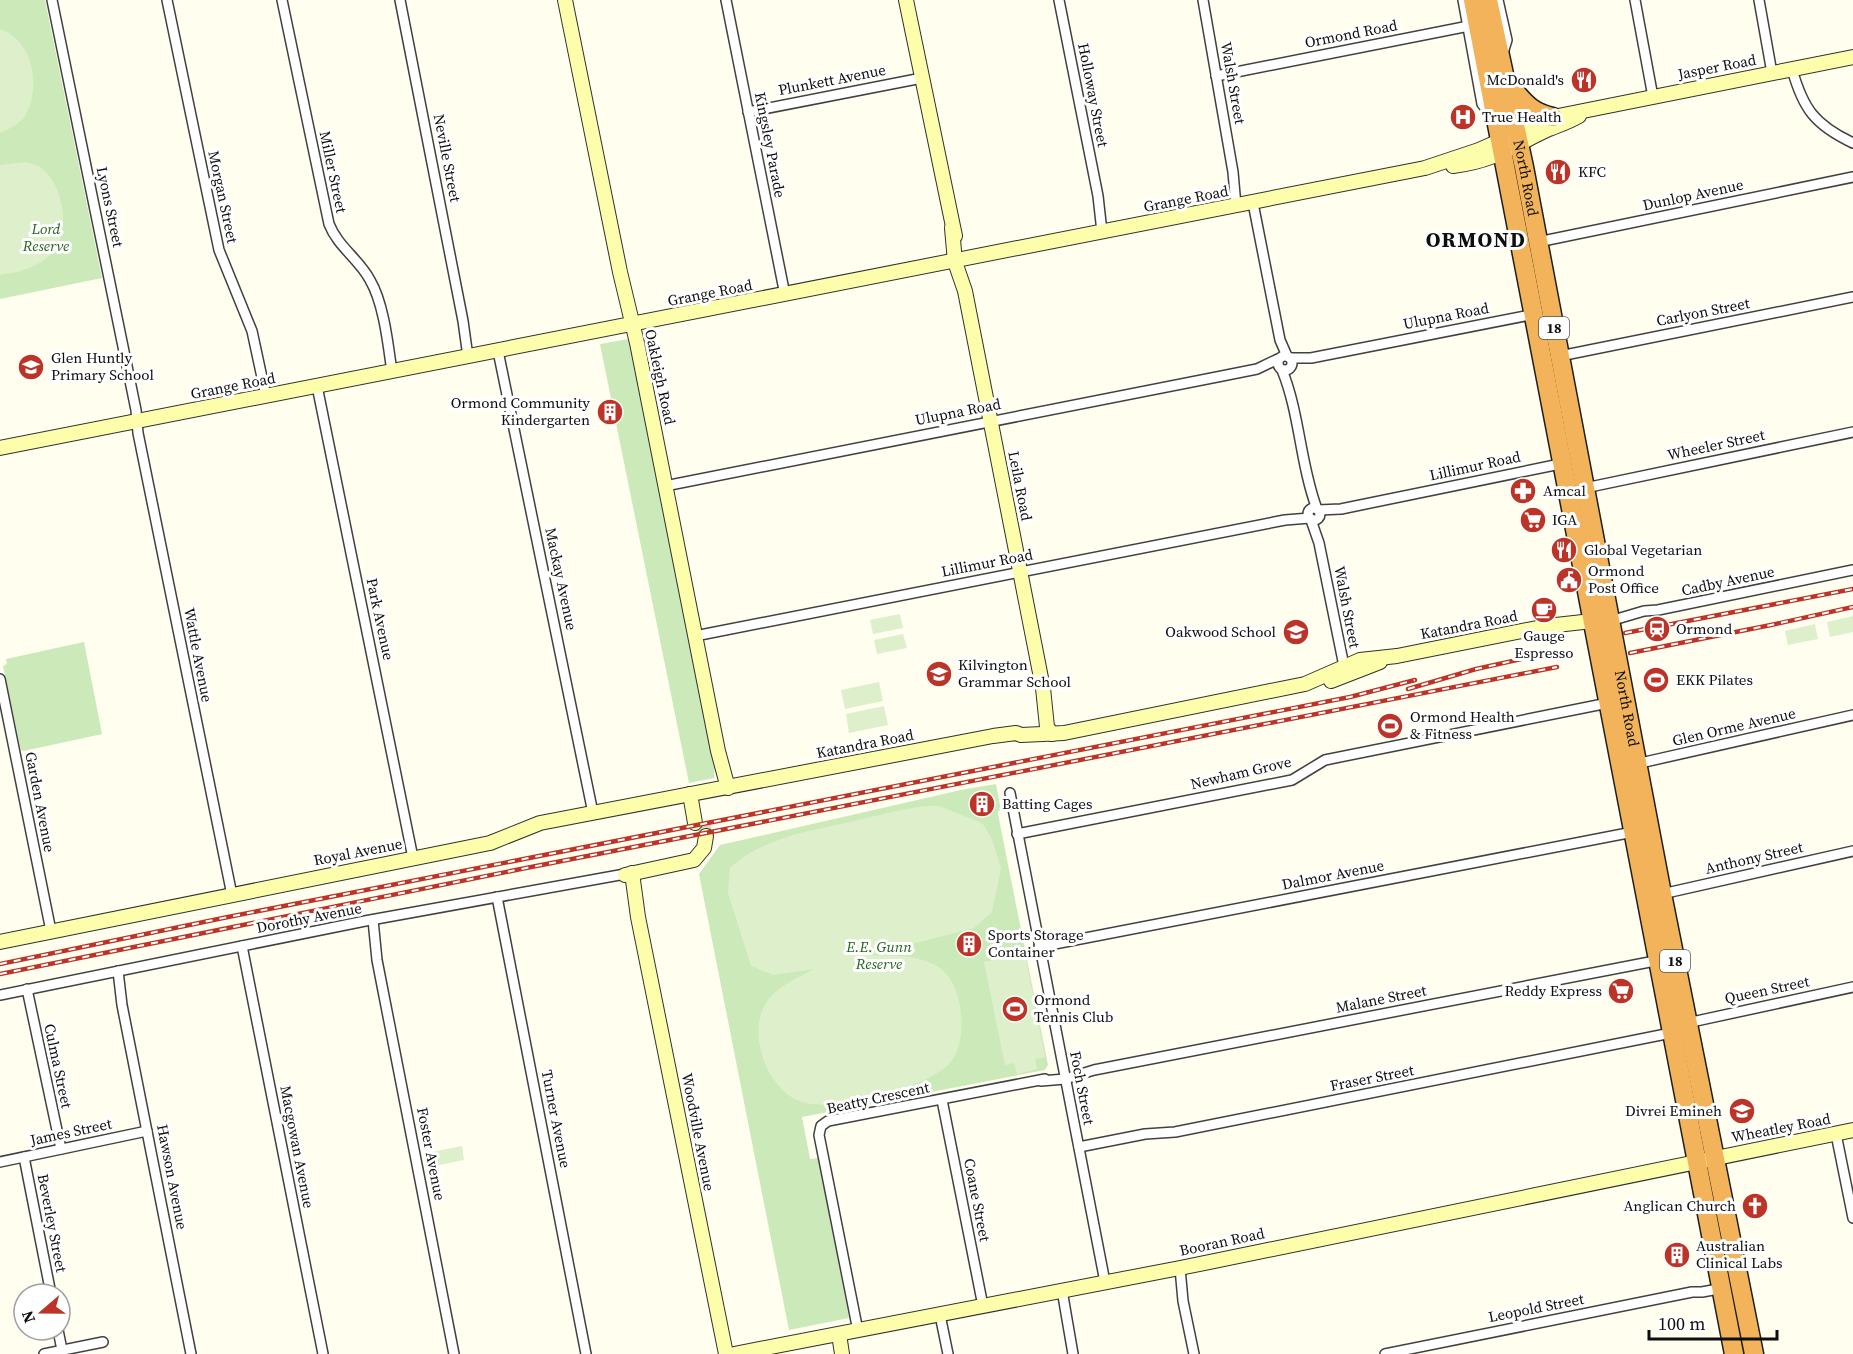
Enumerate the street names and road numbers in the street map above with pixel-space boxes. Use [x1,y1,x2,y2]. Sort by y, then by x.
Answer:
street label: Ormond Road [1303,14,1399,53]
street label: Walsh Street [1216,40,1251,126]
street label: Holloway Street [1073,41,1114,149]
street label: Jasper Road [1675,49,1758,85]
street label: Plunkett Avenue [776,59,888,100]
street label: Kingsley Parade [750,90,791,200]
street label: Neville Street [429,112,466,204]
street label: Miller Street [315,129,352,215]
street label: North Road [1508,138,1544,218]
street label: Morgan Street [203,149,244,245]
street label: Lyons Street [92,165,129,249]
street label: Dunlop Avenue [1641,174,1746,215]
street label: Grange Road [1142,180,1231,217]
street label: Grange Road [666,274,755,311]
street label: Carlyon Street [1655,292,1751,331]
street label: Ulupna Road [1401,297,1491,334]
road number: 18 [1539,317,1569,339]
street label: Oakleigh Road [640,327,681,427]
street label: Grange Road [189,367,278,404]
street label: Ulupna Road [913,393,1003,430]
street label: Wheeler Street [1665,424,1767,465]
street label: Lillimur Road [1427,445,1523,485]
street label: Leila Road [1003,449,1038,523]
street label: Mackay Avenue [540,526,583,632]
street label: Lillimur Road [939,543,1035,582]
street label: Cadby Avenue [1679,560,1777,601]
street label: Walsh Street [1329,564,1366,650]
street label: Park Avenue [362,576,400,662]
street label: Katandra Road [1418,605,1520,644]
street label: Wattle Avenue [179,606,218,704]
street label: North Road [1610,669,1645,749]
street label: Glen Orme Avenue [1670,702,1798,751]
street label: Katandra Road [814,724,916,763]
street label: Garden Avenue [20,750,61,854]
street label: Newham Grove [1188,751,1294,794]
street label: Royal Avenue [312,833,404,870]
street label: Anthony Street [1703,836,1805,879]
street label: Dalmor Avenue [1280,854,1386,895]
street label: Dorothy Avenue [254,897,364,938]
road number: 18 [1660,950,1690,972]
street label: Queen Street [1723,970,1811,1009]
street label: Malane Street [1334,979,1428,1018]
street label: Culma Street [39,1022,78,1110]
street label: Foch Street [1065,1049,1100,1127]
street label: Fraser Street [1328,1059,1416,1096]
street label: Turner Avenue [537,1068,576,1170]
street label: Woodville Avenue [677,1071,720,1193]
street label: Beatty Crescent [825,1076,931,1119]
street label: Macgowan Avenue [275,1084,320,1210]
street label: Foster Avenue [412,1106,451,1203]
street label: Wheatley Road [1730,1108,1833,1147]
street label: James Street [27,1113,114,1151]
street label: Hawson Avenue [152,1123,193,1232]
street label: Coane Street [959,1157,996,1243]
street label: Beverley Street [33,1172,72,1274]
street label: Booran Road [1178,1222,1267,1261]
street label: Leopold Street [1486,1288,1586,1327]

